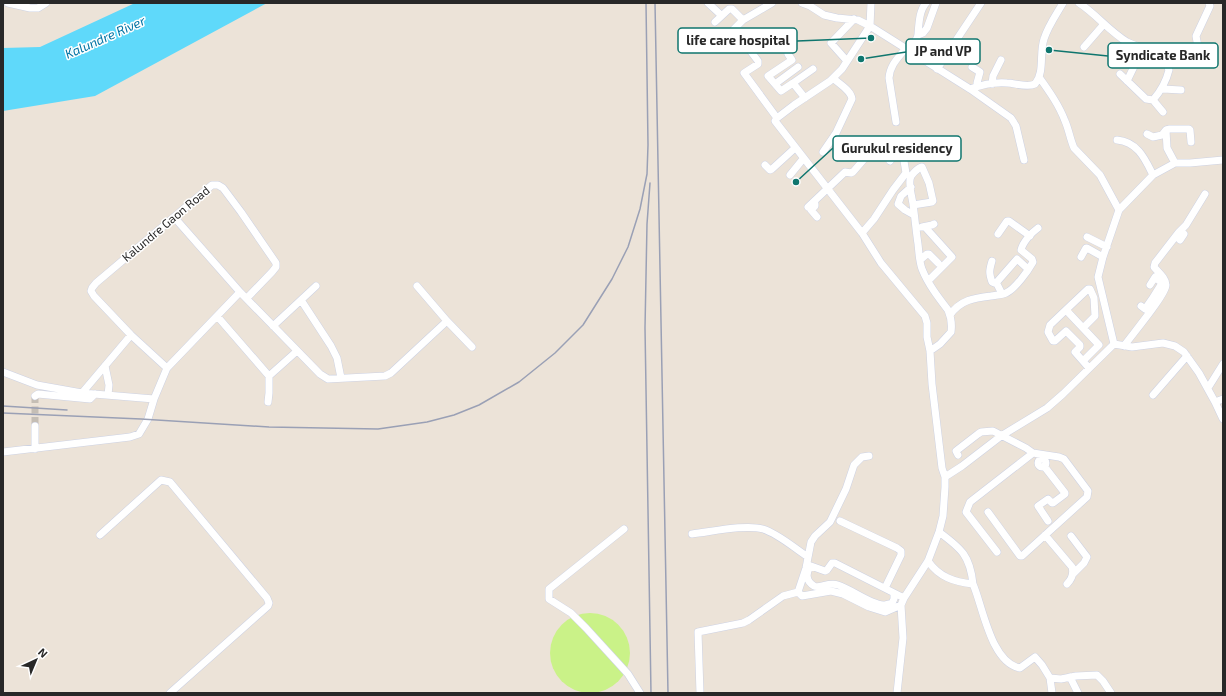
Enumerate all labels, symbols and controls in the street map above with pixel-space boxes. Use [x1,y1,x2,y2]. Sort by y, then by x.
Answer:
water label: Kalundre River [62,12,148,62]
callout: life care hospital [678,28,797,53]
text: life care hospital [686,32,791,48]
callout: JP and VP [906,39,980,64]
text: JP and VP [914,43,972,59]
callout: Syndicate Bank [1108,43,1218,68]
text: Syndicate Bank [1116,47,1211,63]
callout: Gurukul residency [833,136,961,161]
text: Gurukul residency [841,140,953,156]
street label: Kalundre Gaon Road [119,183,212,264]
north arrow [16,640,56,680]
text: N [36,645,51,660]

